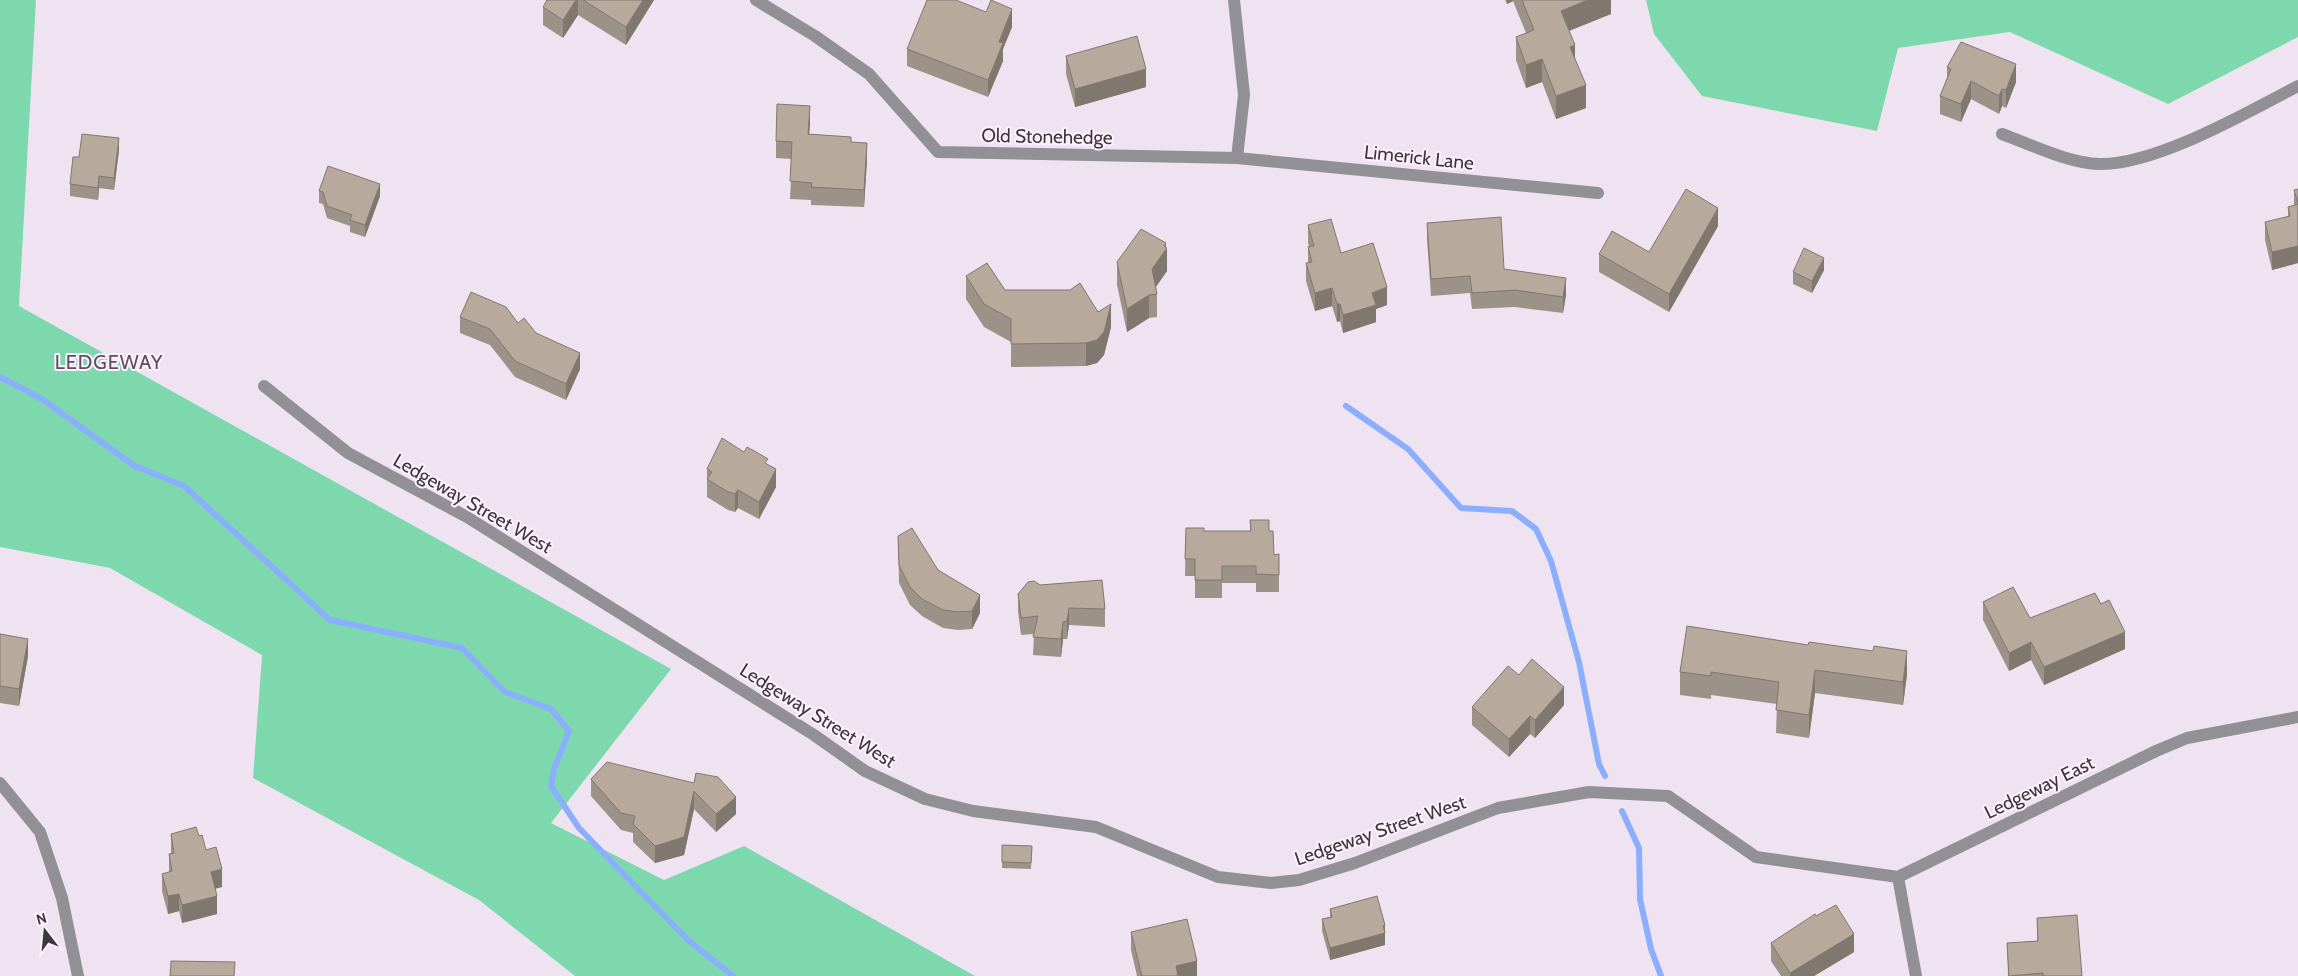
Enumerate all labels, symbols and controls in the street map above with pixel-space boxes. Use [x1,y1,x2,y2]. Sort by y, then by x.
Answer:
street label: Old Stonehedge [981,124,1113,149]
street label: Limerick Lane [1363,140,1475,175]
district label: LEDGEWAY [55,350,163,374]
street label: Ledgeway Street West [389,449,557,559]
street label: Ledgeway Street West [736,658,900,773]
street label: Ledgeway East [1981,751,2098,824]
street label: Ledgeway Street West [1292,790,1469,871]
north arrow [20,906,70,956]
text: N [34,908,49,929]

